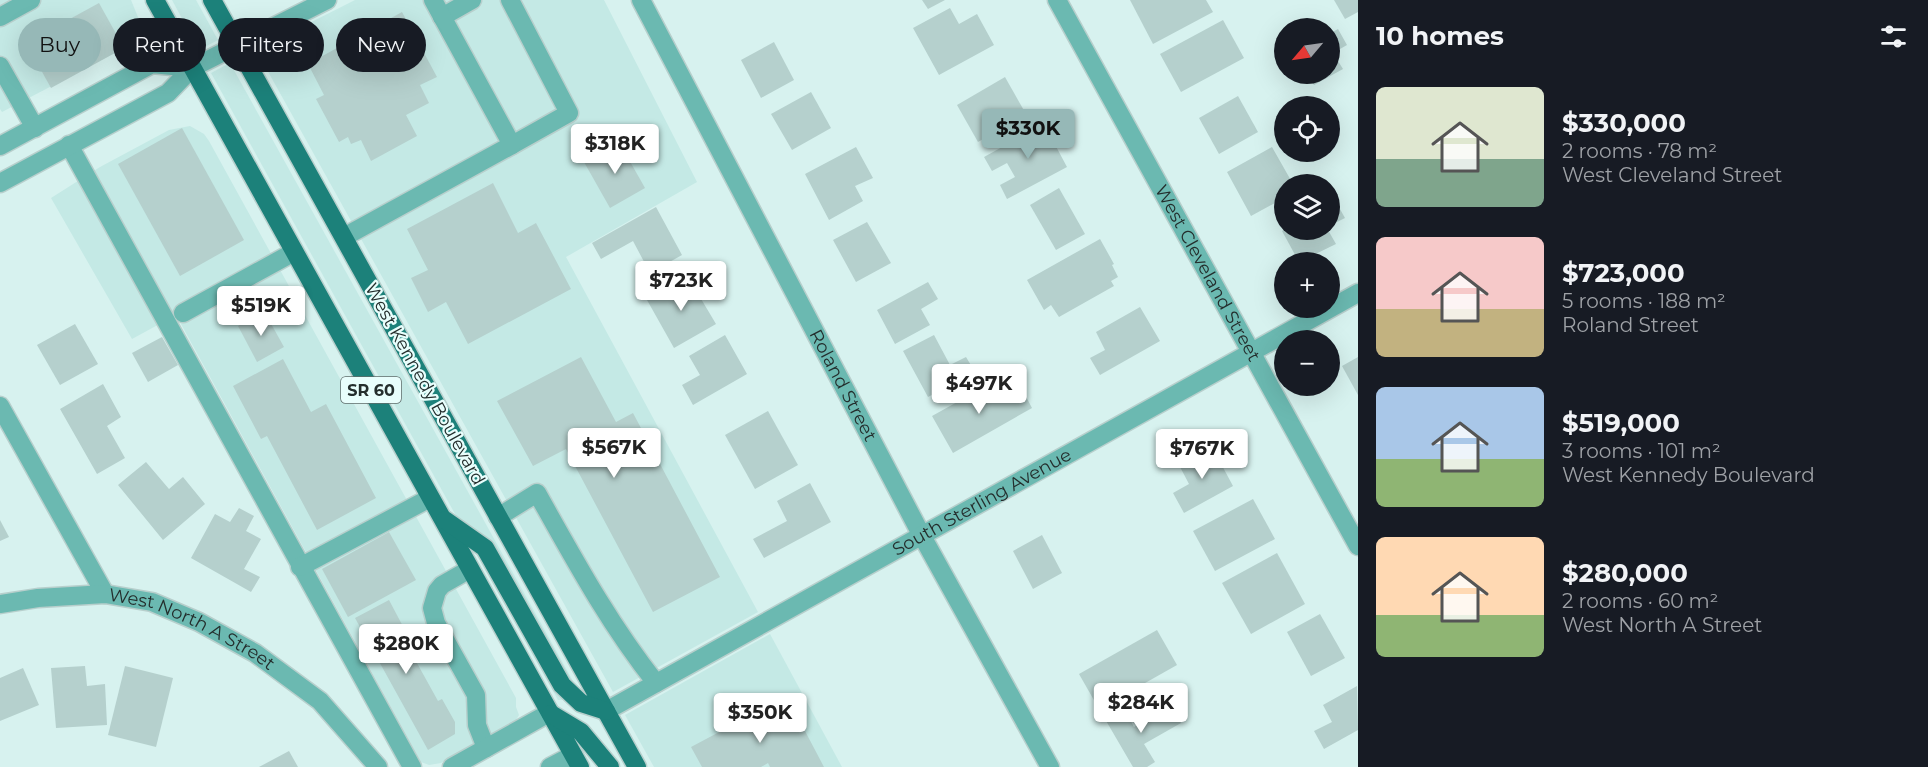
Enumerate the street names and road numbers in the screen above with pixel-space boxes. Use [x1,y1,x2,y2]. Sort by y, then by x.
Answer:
street label: West Cleveland Street [1150,181,1265,365]
street label: West Kennedy Boulevard [360,279,490,489]
street label: Roland Street [805,326,881,445]
road number: SR 60 [341,377,401,403]
street label: South Sterling Avenue [888,443,1075,561]
street label: West North A Street [107,584,279,675]

